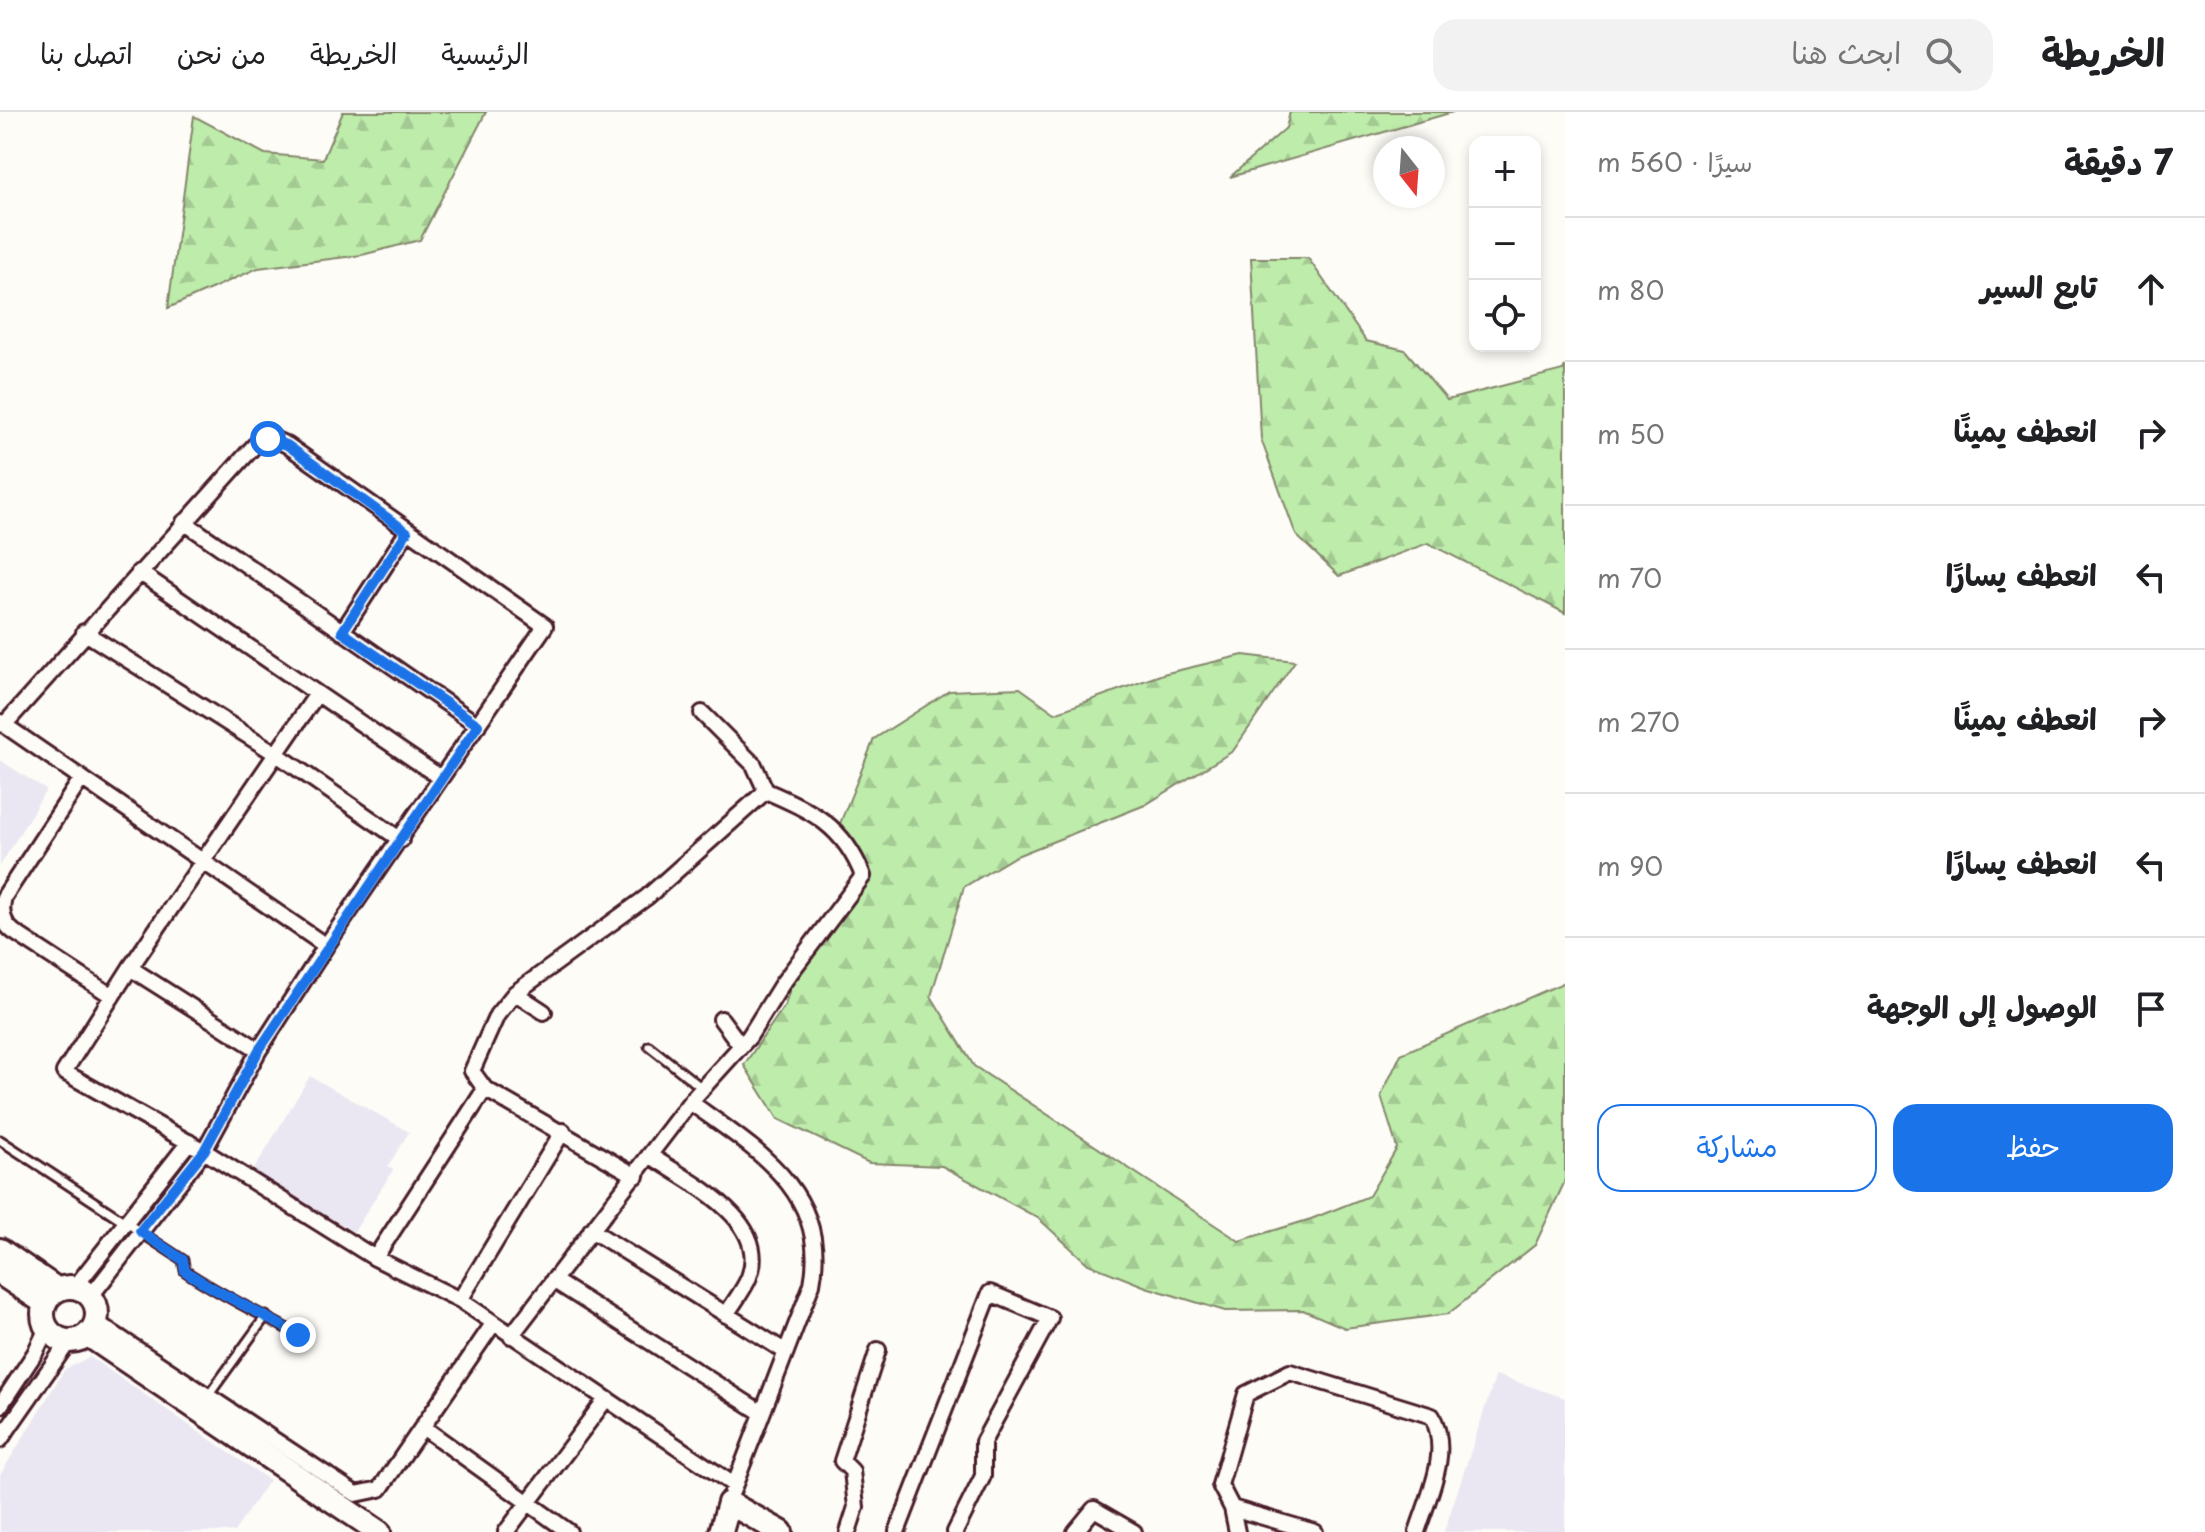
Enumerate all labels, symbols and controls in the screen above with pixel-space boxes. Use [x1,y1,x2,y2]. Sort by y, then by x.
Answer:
search box [1433,19,1993,91]
text: الخريطة [2041,23,2165,80]
text: ابحث هنا [1791,29,1901,74]
text: اتصل بنا [40,31,133,74]
text: من نحن [177,31,266,74]
text: الخريطة [310,31,397,74]
text: الرئيسية [441,31,529,74]
icon: search [1921,33,1965,77]
text: 7 دقيقة [2064,135,2173,187]
north arrow [1373,136,1445,208]
map controls [1469,136,1541,352]
button: + [1469,136,1541,208]
text: سيرًا · 560 m [1597,142,1753,181]
button: − [1469,208,1541,280]
text: تابع السير [1980,263,2097,308]
icon: ahead [2129,267,2173,311]
text: 80 m [1597,270,1664,309]
button: locate [1469,280,1541,352]
text: انعطف يمينًا [1953,407,2097,452]
icon: right [2129,411,2173,455]
text: 50 m [1597,414,1665,453]
route start [250,421,286,457]
text: انعطف يسارًا [1946,551,2097,596]
icon: left [2129,555,2173,599]
text: 70 m [1597,558,1662,597]
text: انعطف يمينًا [1953,695,2097,740]
icon: right [2129,699,2173,743]
text: 270 m [1597,702,1680,741]
text: انعطف يسارًا [1946,839,2097,884]
icon: left [2129,843,2173,887]
text: 90 m [1597,846,1663,885]
text: الوصول إلى الوجهة [1867,983,2097,1028]
icon: arrive [2129,987,2173,1031]
button: مشاركة [1597,1104,1877,1192]
button: حفظ [1893,1104,2173,1192]
route end [280,1317,316,1353]

